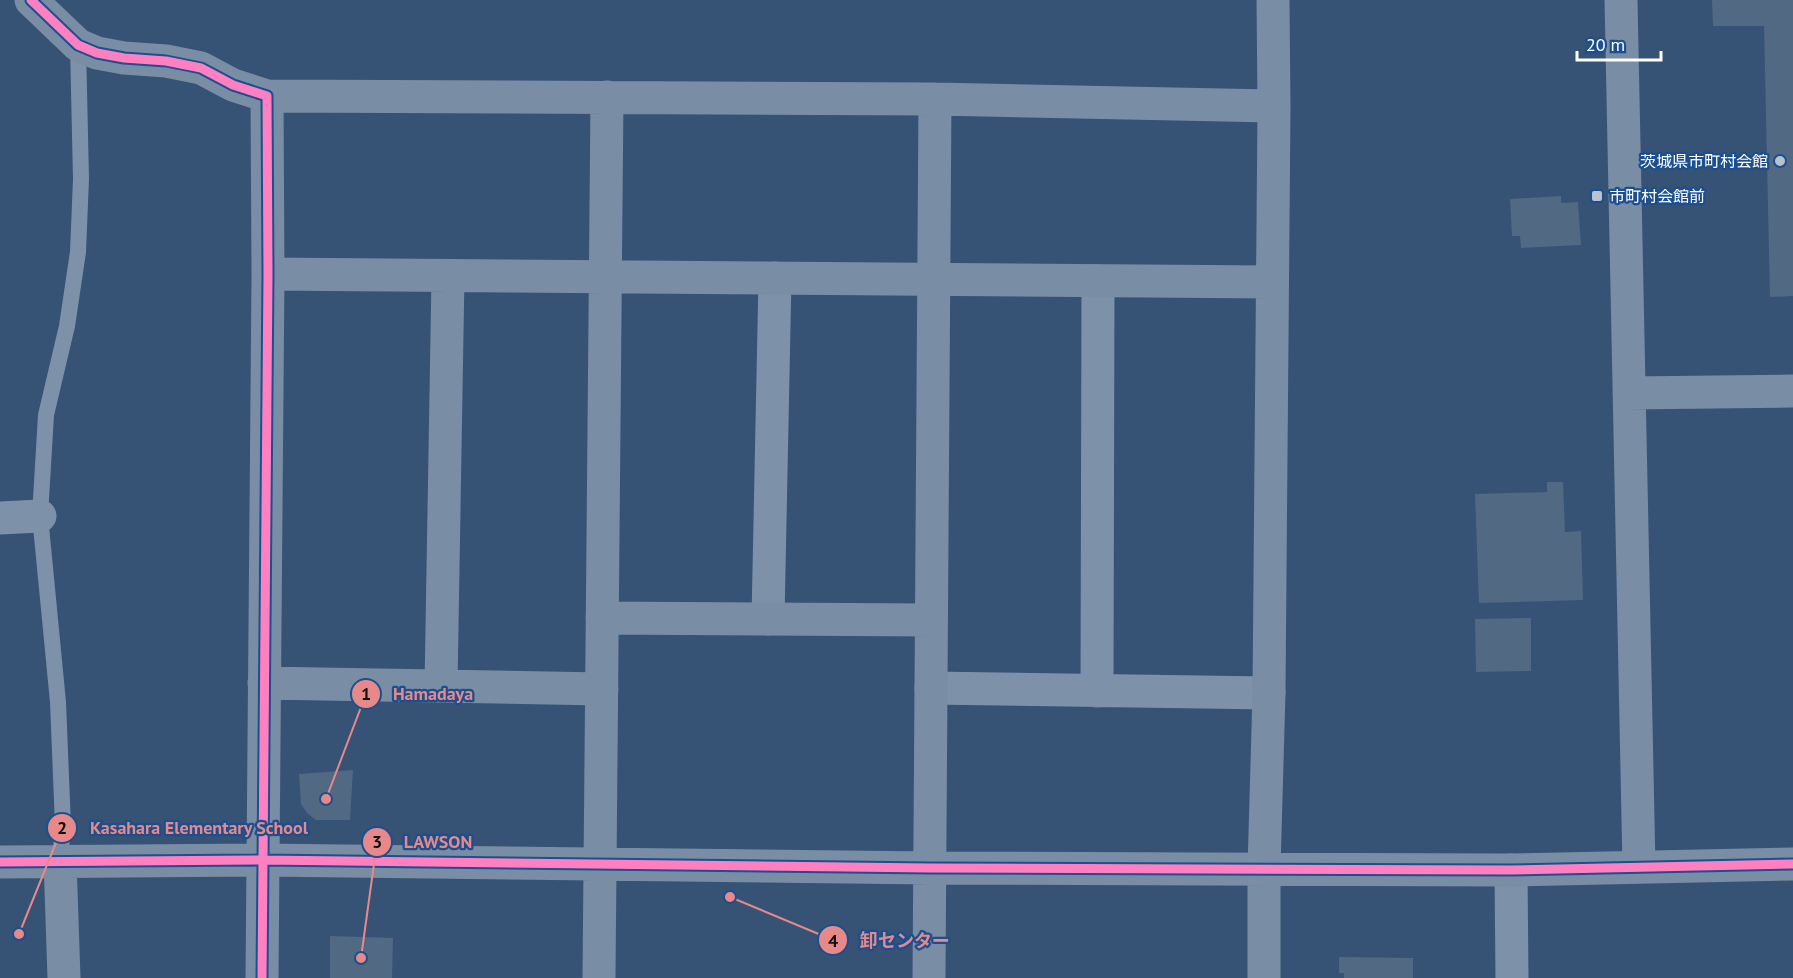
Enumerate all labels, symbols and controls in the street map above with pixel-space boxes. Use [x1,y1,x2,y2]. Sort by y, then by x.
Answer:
scale bar [1577,24,1661,62]
text: 20 m [1586,33,1625,56]
place label: 茨城県市町村会館 [1640,151,1768,171]
marker: 茨城県市町村会館 [1773,154,1787,168]
place label: 市町村会館前 [1609,186,1705,206]
marker: 市町村会館前 [1590,189,1604,203]
callout: Hamadaya [351,676,485,712]
text: 1 [361,682,371,705]
text: Hamadaya [393,682,473,705]
callout: Kasahara Elementary School [47,810,320,846]
text: 2 [57,816,67,839]
text: Kasahara Elementary School [90,816,309,839]
callout: LAWSON [362,824,485,860]
text: 3 [372,830,382,853]
text: LAWSON [404,830,472,853]
callout: 卸センター [818,922,962,958]
text: 4 [828,929,838,952]
text: 卸センター [860,929,950,952]

